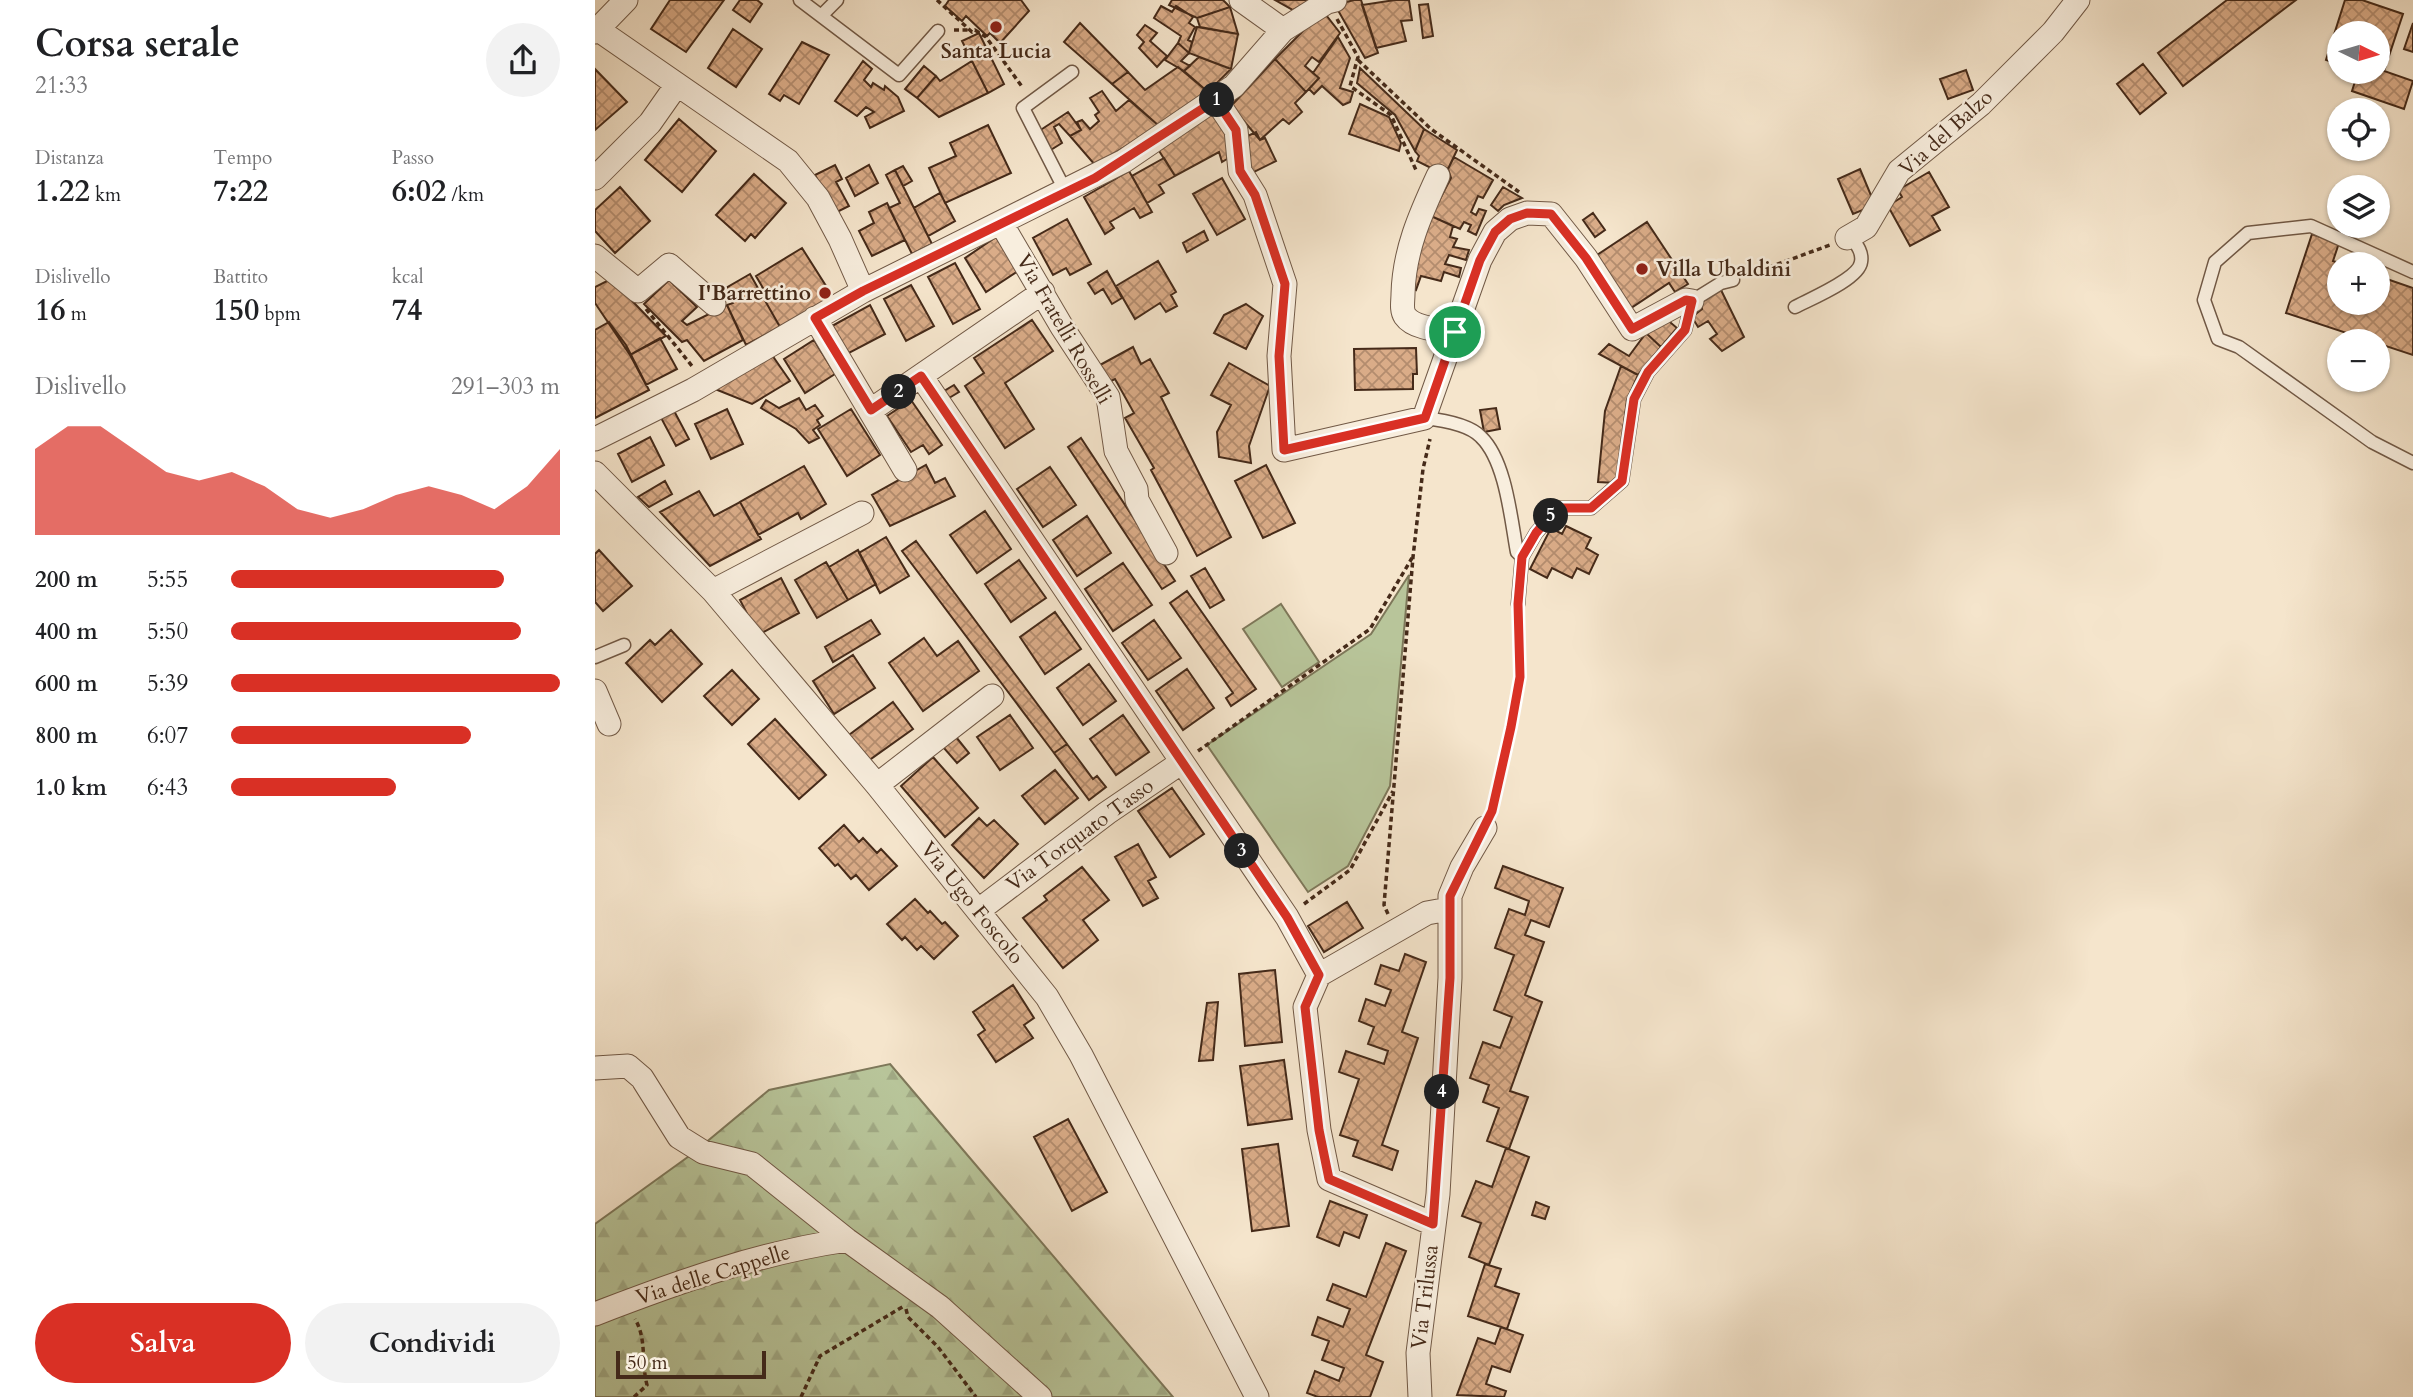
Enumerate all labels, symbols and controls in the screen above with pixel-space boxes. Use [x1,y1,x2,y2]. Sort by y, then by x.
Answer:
text: Corsa serale [35,18,240,70]
marker: Santa Lucia [988,19,1004,35]
north arrow [2327,21,2391,84]
map controls [2327,21,2390,392]
button: share [486,23,560,97]
place label: Santa Lucia [941,37,1052,66]
text: 21:33 [35,70,88,101]
pin: 1 [1199,82,1235,118]
street label: Via del Balzo [1893,83,1999,183]
text: 1 [1212,86,1221,112]
button: locate [2327,98,2390,161]
text: Distanza [35,145,104,171]
text: Tempo [213,145,272,171]
text: Passo [392,145,434,171]
text: 1.22 [35,171,90,212]
text: 7:22 [213,171,268,212]
text: 6:02 [392,171,446,212]
button: layers [2327,175,2390,238]
text: km [90,182,121,208]
text: /km [446,182,484,208]
street label: Via Fratelli Rosselli [1009,248,1119,410]
button: + [2327,252,2390,315]
place label: Villa Ubaldini [1656,255,1791,284]
marker: Villa Ubaldini [1634,261,1650,277]
text: Dislivello [35,264,111,290]
text: Battito [213,264,268,290]
text: kcal [392,264,424,290]
place label: I'Barrettino [698,279,811,308]
marker: I'Barrettino [817,285,833,301]
text: 16 [35,290,66,331]
text: 150 [213,290,259,331]
text: 74 [392,290,422,331]
text: m [66,301,87,327]
text: bpm [259,301,301,327]
pin [1425,302,1485,362]
icon: arrive [1436,313,1474,351]
button: − [2327,329,2390,392]
text: Dislivello [35,371,126,402]
text: 291–303 m [451,371,560,402]
pin: 2 [881,374,917,410]
text: 2 [894,378,903,404]
pin: 5 [1534,498,1569,534]
text: 5 [1546,502,1555,528]
text: 200 m [35,564,98,595]
text: 5:55 [147,564,188,595]
text: 400 m [35,616,98,647]
text: 5:50 [147,616,188,647]
text: 600 m [35,668,98,699]
text: 5:39 [147,668,188,699]
text: 800 m [35,720,98,751]
text: 6:07 [147,720,188,751]
text: 1.0 km [35,772,107,803]
text: 6:43 [147,772,188,803]
street label: Via Torquato Tasso [1000,772,1160,898]
pin: 3 [1225,834,1259,868]
street label: Via Ugo Foscolo [914,836,1030,970]
text: 3 [1237,837,1246,863]
pin: 4 [1425,1074,1459,1110]
text: 4 [1437,1078,1446,1104]
street label: Via delle Cappelle [632,1238,794,1312]
street label: Via Trilussa [1404,1243,1446,1351]
button: Salva [35,1303,291,1383]
button: Condividi [305,1303,560,1383]
scale bar [616,1348,767,1380]
text: 50 m [627,1350,668,1376]

